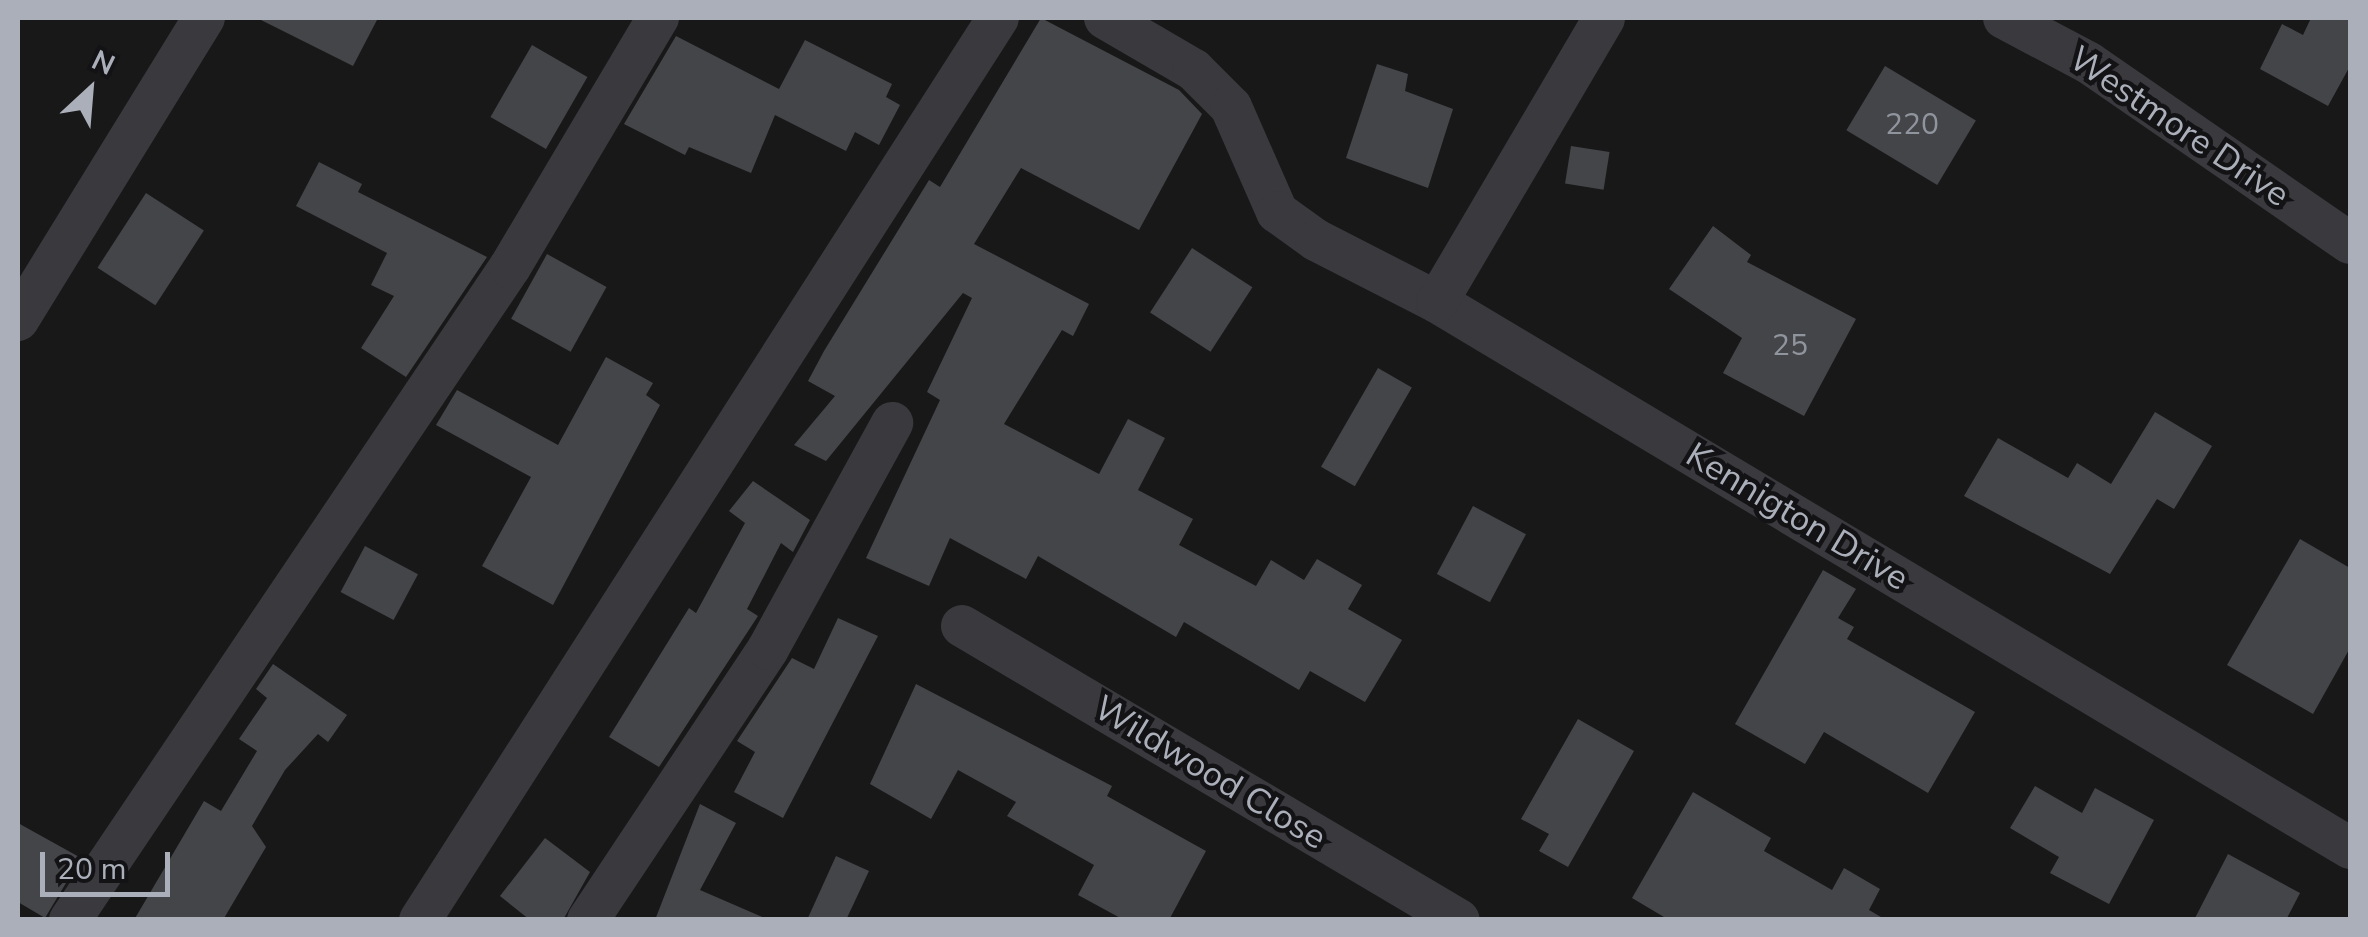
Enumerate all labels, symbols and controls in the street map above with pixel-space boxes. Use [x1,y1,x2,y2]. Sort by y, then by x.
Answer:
street label: Westmore Drive [2061,38,2297,216]
north arrow [40,40,140,140]
text: N [85,41,121,85]
house number: 220 [1885,107,1939,143]
house number: 25 [1772,328,1808,364]
street label: Kennigton Drive [1678,434,1916,600]
street label: Wildwood Close [1086,687,1334,859]
scale bar [45,832,175,894]
text: 20 m [57,849,126,890]

